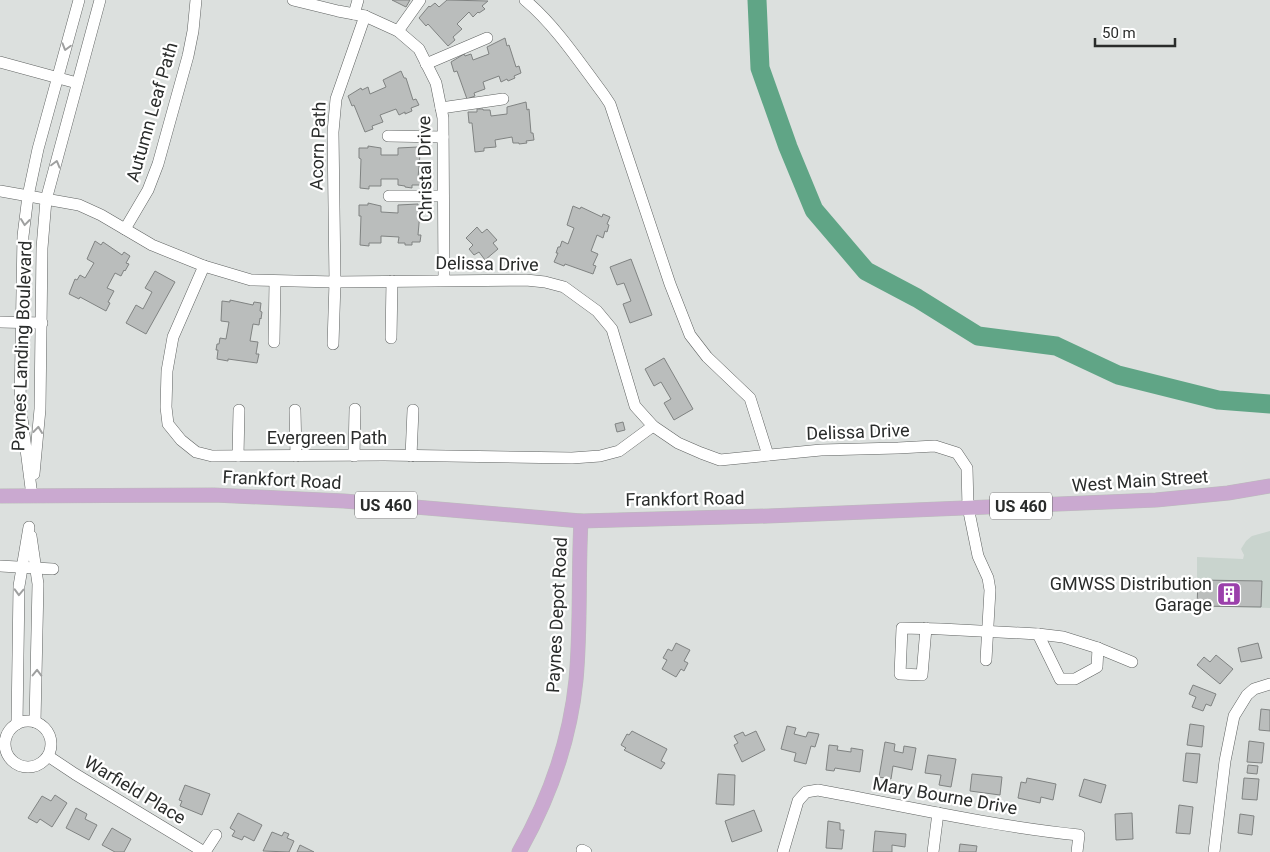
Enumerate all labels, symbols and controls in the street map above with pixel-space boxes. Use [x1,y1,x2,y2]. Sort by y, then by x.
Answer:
scale bar [1095,15,1175,47]
text: 50 m [1102,24,1136,42]
street label: Autumn Leaf Path [122,40,181,184]
one-way arrow [62,42,72,51]
street label: Acorn Path [305,101,330,191]
street label: Christal Drive [413,116,436,222]
one-way arrow [50,159,61,168]
one-way arrow [20,217,30,226]
street label: Paynes Landing Boulevard [7,240,36,452]
street label: Delissa Drive [435,252,539,275]
street label: Delissa Drive [806,419,910,444]
one-way arrow [32,426,43,434]
street label: Evergreen Path [267,427,387,448]
street label: West Main Street [1071,465,1209,496]
street label: Frankfort Road [222,466,342,493]
street label: Frankfort Road [625,487,745,510]
road number: US 460 [355,492,417,518]
road number: US 460 [990,492,1052,520]
street label: Paynes Depot Road [542,536,571,693]
place label: GMWSS Distribution Garage [1050,573,1212,615]
building icon: GMWSS Distribution Garage [1216,581,1242,607]
one-way arrow [14,588,24,596]
one-way arrow [31,669,42,677]
street label: Warfield Place [81,751,190,828]
street label: Mary Bourne Drive [871,772,1019,819]

